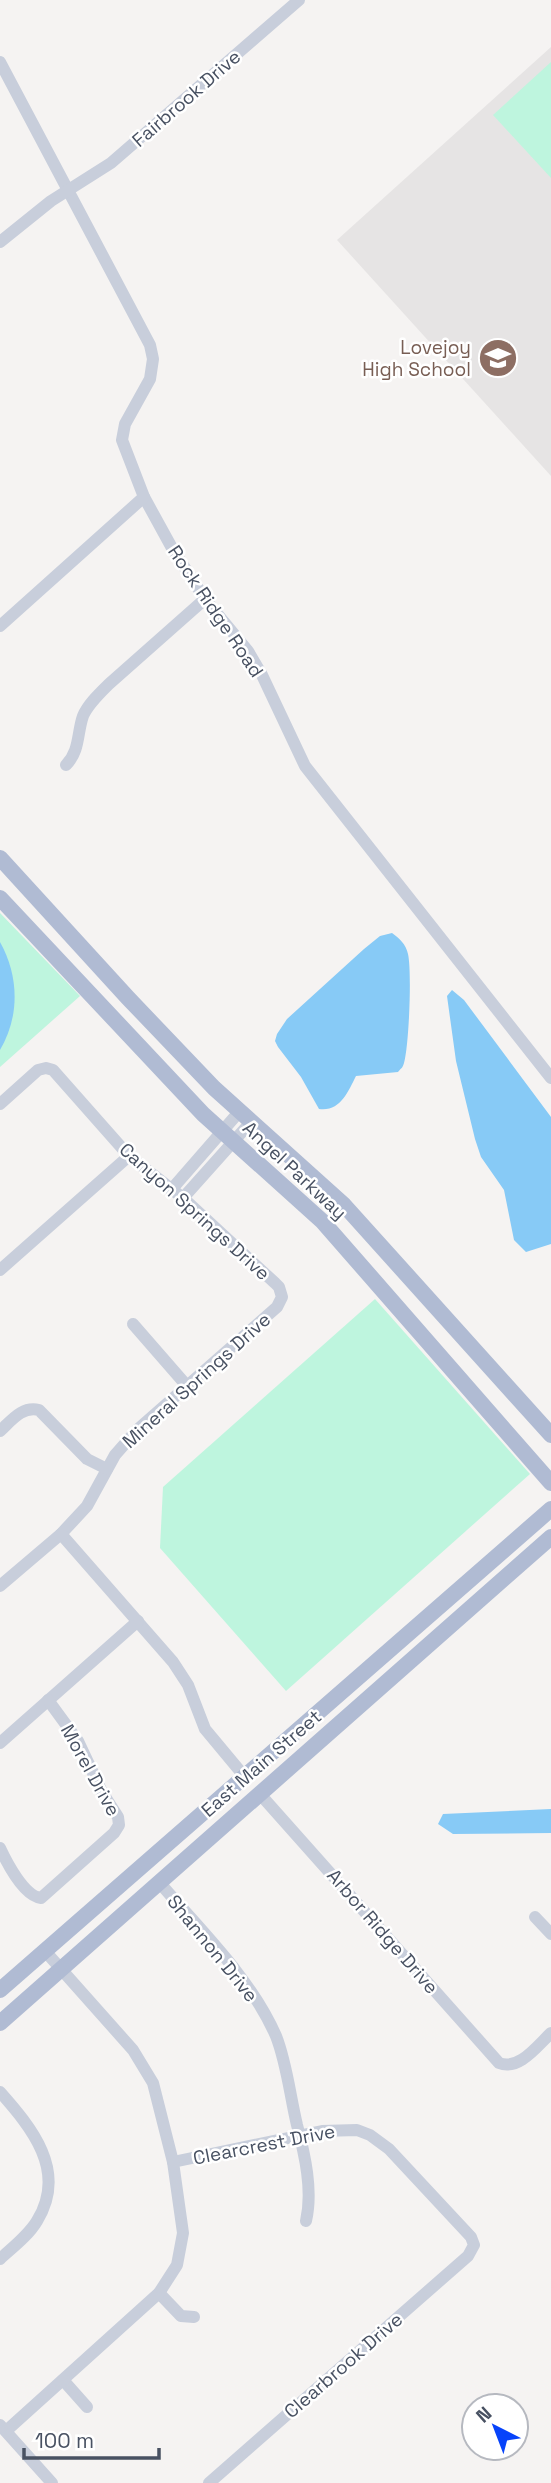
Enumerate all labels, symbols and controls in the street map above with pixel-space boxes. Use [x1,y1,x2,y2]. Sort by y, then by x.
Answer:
street label: Fairbrook Drive [127,44,246,152]
place label: Lovejoy High School [362,335,471,382]
school or university icon: Lovejoy High School [477,337,519,379]
street label: Rock Ridge Road [162,540,269,682]
street label: Angel Parkway [237,1116,352,1225]
street label: Canyon Springs Drive [114,1137,275,1286]
street label: Mineral Springs Drive [117,1307,276,1454]
street label: East Main Street [196,1704,327,1823]
street label: Morel Drive [55,1720,126,1821]
street label: Arbor Ridge Drive [321,1864,444,1999]
street label: Shannon Drive [162,1889,264,2007]
street label: Clearcrest Drive [191,2118,337,2171]
street label: Clearbrook Drive [279,2307,408,2424]
north arrow [460,2392,530,2462]
text: N [471,2401,497,2428]
scale bar [24,2416,159,2460]
text: 100 m [35,2427,94,2454]

